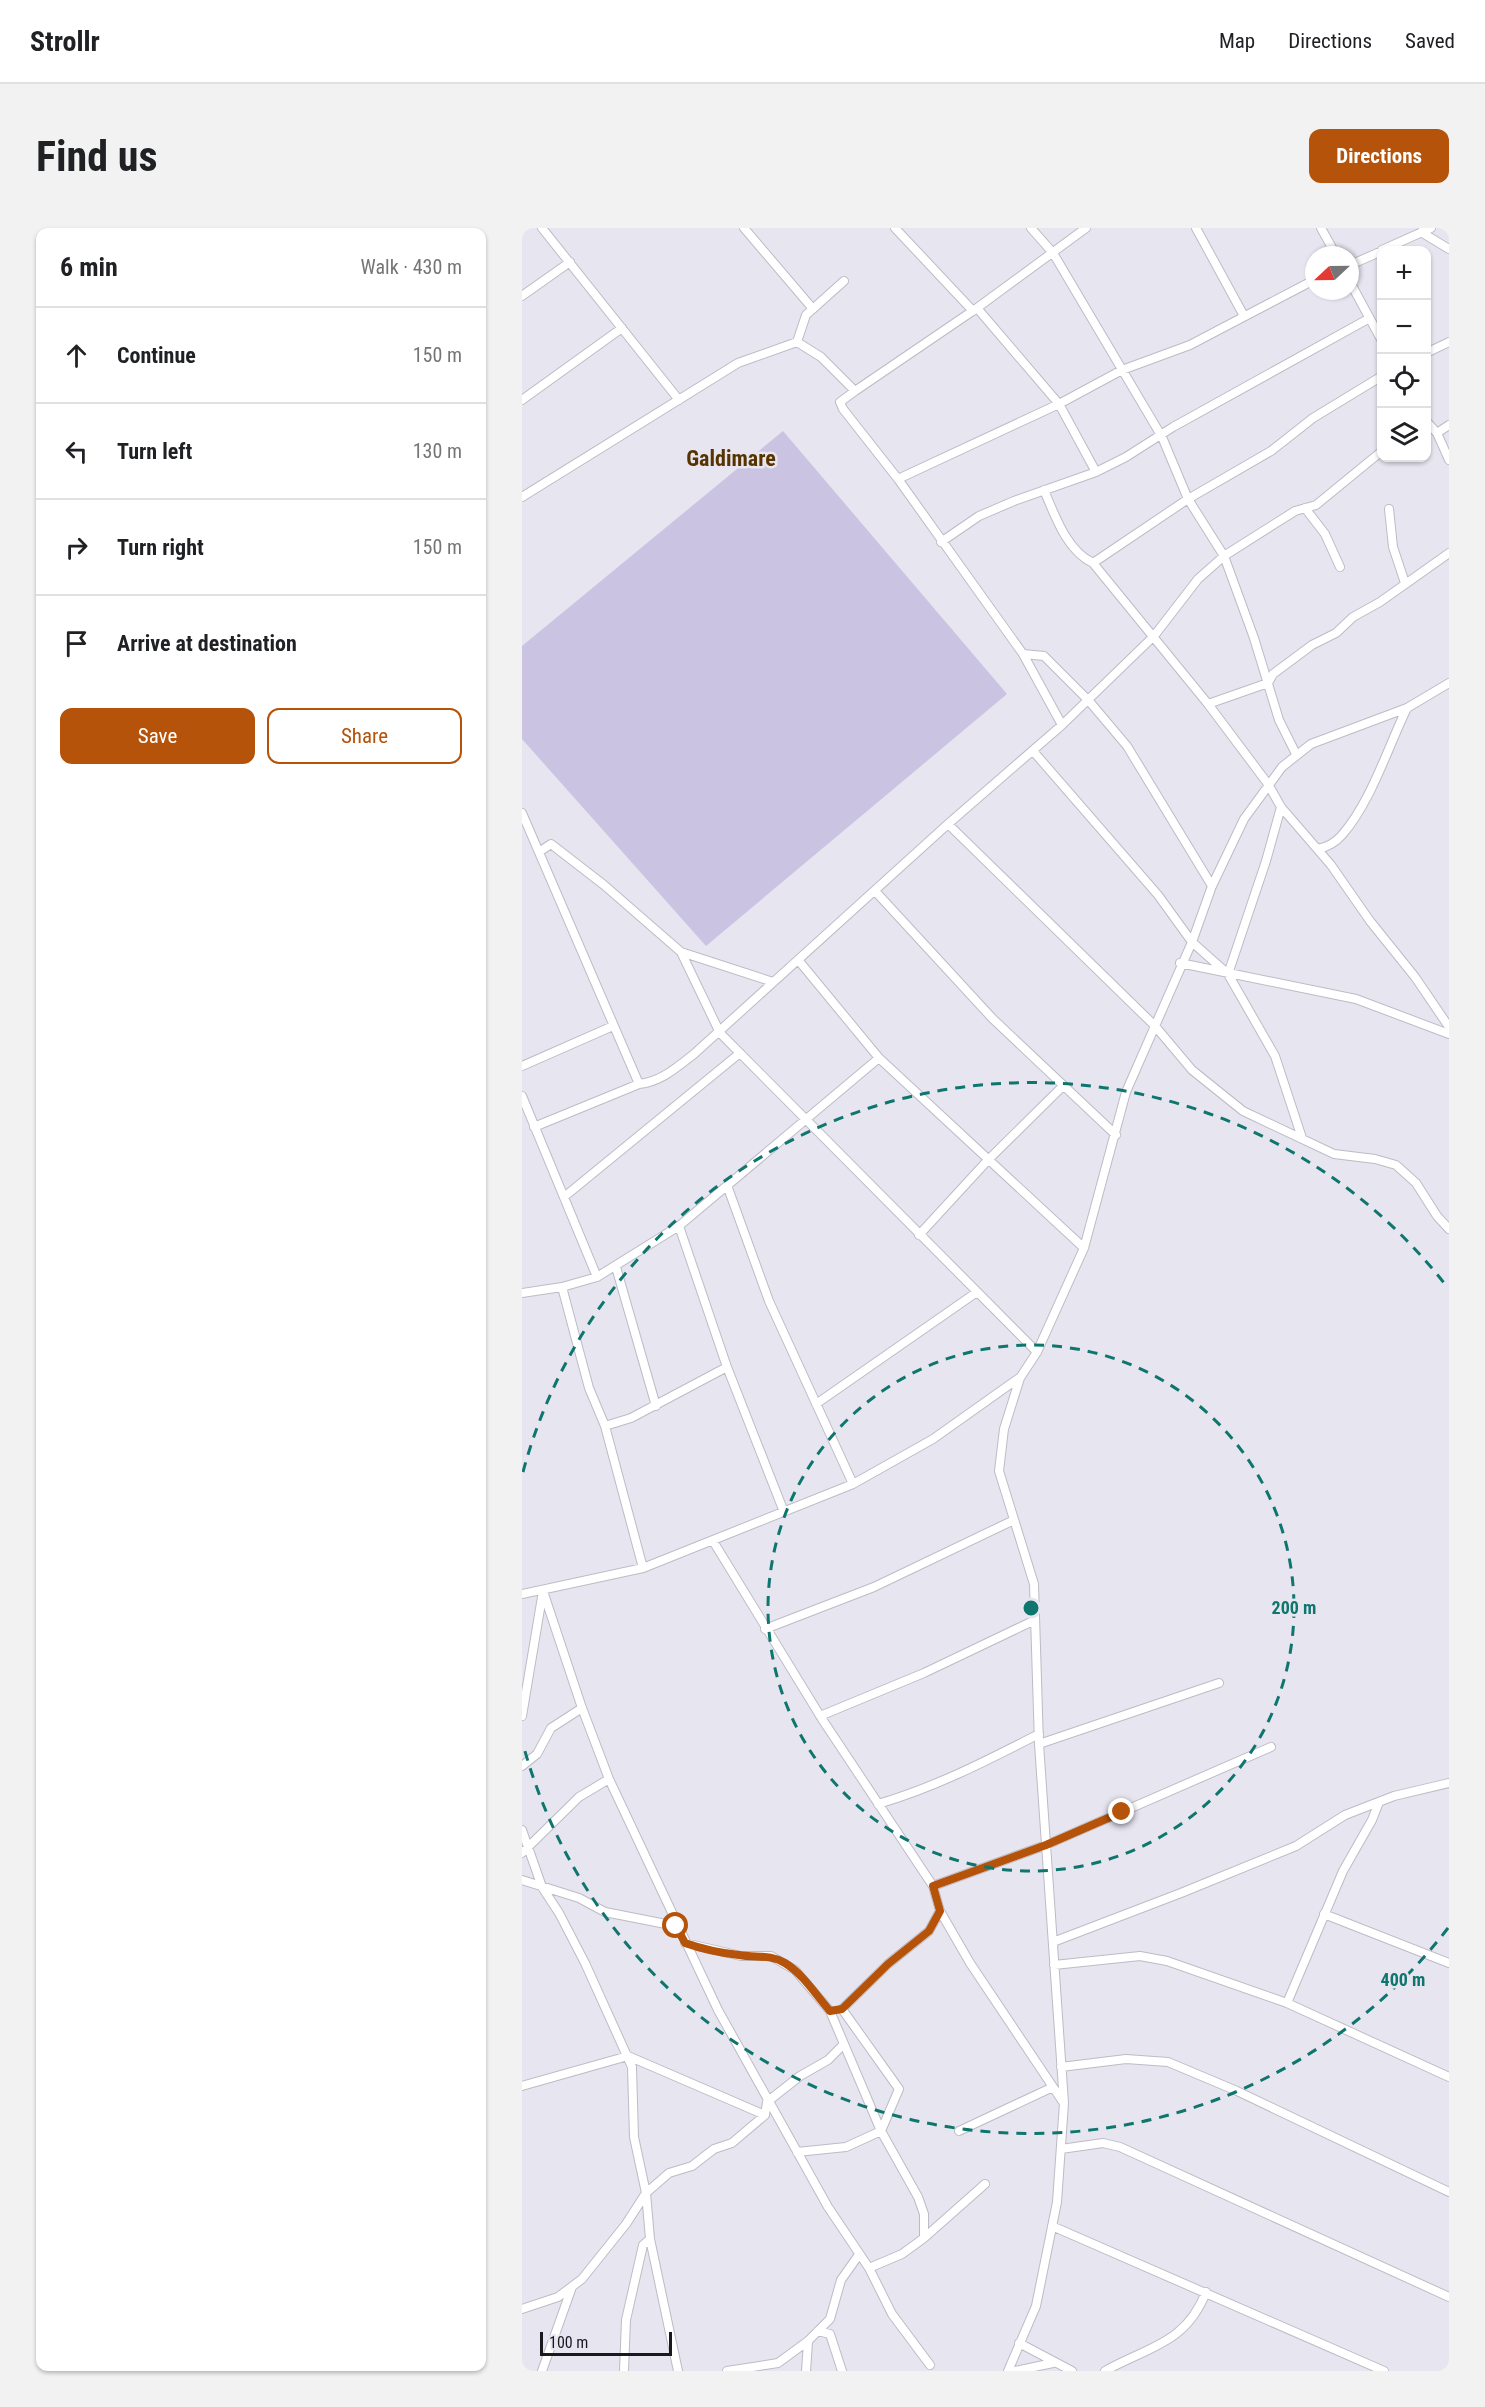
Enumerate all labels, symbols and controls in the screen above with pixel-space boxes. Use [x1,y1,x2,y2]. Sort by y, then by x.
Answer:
text: Strollr [30,25,100,58]
text: Map [1219,29,1255,53]
text: Directions [1288,29,1372,53]
text: Saved [1405,29,1455,53]
button: Directions [1309,129,1449,183]
text: Find us [36,132,157,181]
north arrow [1305,246,1359,300]
map controls [1377,246,1431,462]
button: + [1377,246,1431,300]
text: 6 min [60,252,118,282]
text: Walk · 430 m [361,255,462,279]
button: − [1377,300,1431,354]
icon: ahead [60,339,93,372]
text: Continue [117,343,196,368]
text: 150 m [413,343,462,367]
button: locate [1377,354,1431,408]
button: layers [1377,408,1431,462]
icon: left [60,435,93,468]
text: Turn left [117,439,192,464]
text: 130 m [413,439,462,463]
district label: Galdimare [686,446,776,471]
icon: right [60,531,93,564]
text: Turn right [117,535,204,560]
text: 150 m [413,535,462,559]
icon: arrive [60,627,93,660]
text: Arrive at destination [117,631,297,656]
button: Save [60,708,255,764]
button: Share [267,708,462,764]
text: 200 m [1272,1597,1316,1618]
centre of rings [1021,1598,1041,1618]
route end [1108,1798,1134,1824]
route start [662,1912,688,1938]
text: 400 m [1381,1969,1425,1990]
scale bar [540,2329,672,2356]
text: 100 m [549,2333,588,2352]

